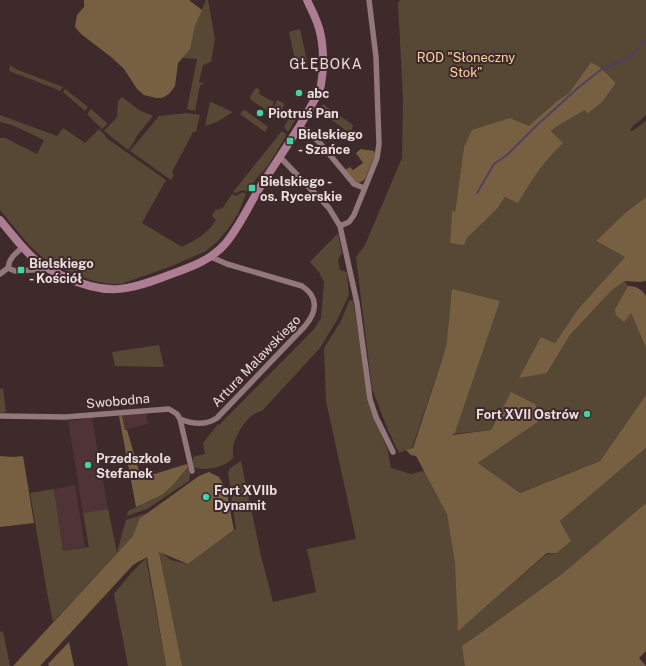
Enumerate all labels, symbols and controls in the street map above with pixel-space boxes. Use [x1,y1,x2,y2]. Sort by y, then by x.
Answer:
park label: ROD "Słoneczny Stok" [417,50,515,80]
district label: GŁĘBOKA [289,56,363,72]
place label: abc [307,86,329,101]
marker: abc [294,88,304,98]
place label: Piotruś Pan [268,106,339,121]
marker: Piotruś Pan [255,108,265,118]
place label: Bielskiego - Szańce [298,127,363,157]
marker: Bielskiego - Szańce [285,136,295,146]
place label: Bielskiego - os. Rycerskie [260,174,342,204]
marker: Bielskiego - os. Rycerskie [247,183,257,193]
place label: Bielskiego - Kościół [29,256,94,286]
marker: Bielskiego - Kościół [16,265,26,275]
street label: Artura Malawskiego [209,312,303,410]
street label: Swobodna [86,391,150,411]
place label: Fort XVII Ostrów [476,407,580,422]
marker: Fort XVII Ostrów [582,409,592,419]
place label: Przedszkole Stefanek [96,451,171,481]
marker: Przedszkole Stefanek [83,460,93,470]
place label: Fort XVIIb Dynamit [214,483,277,513]
marker: Fort XVIIb Dynamit [201,492,211,502]

